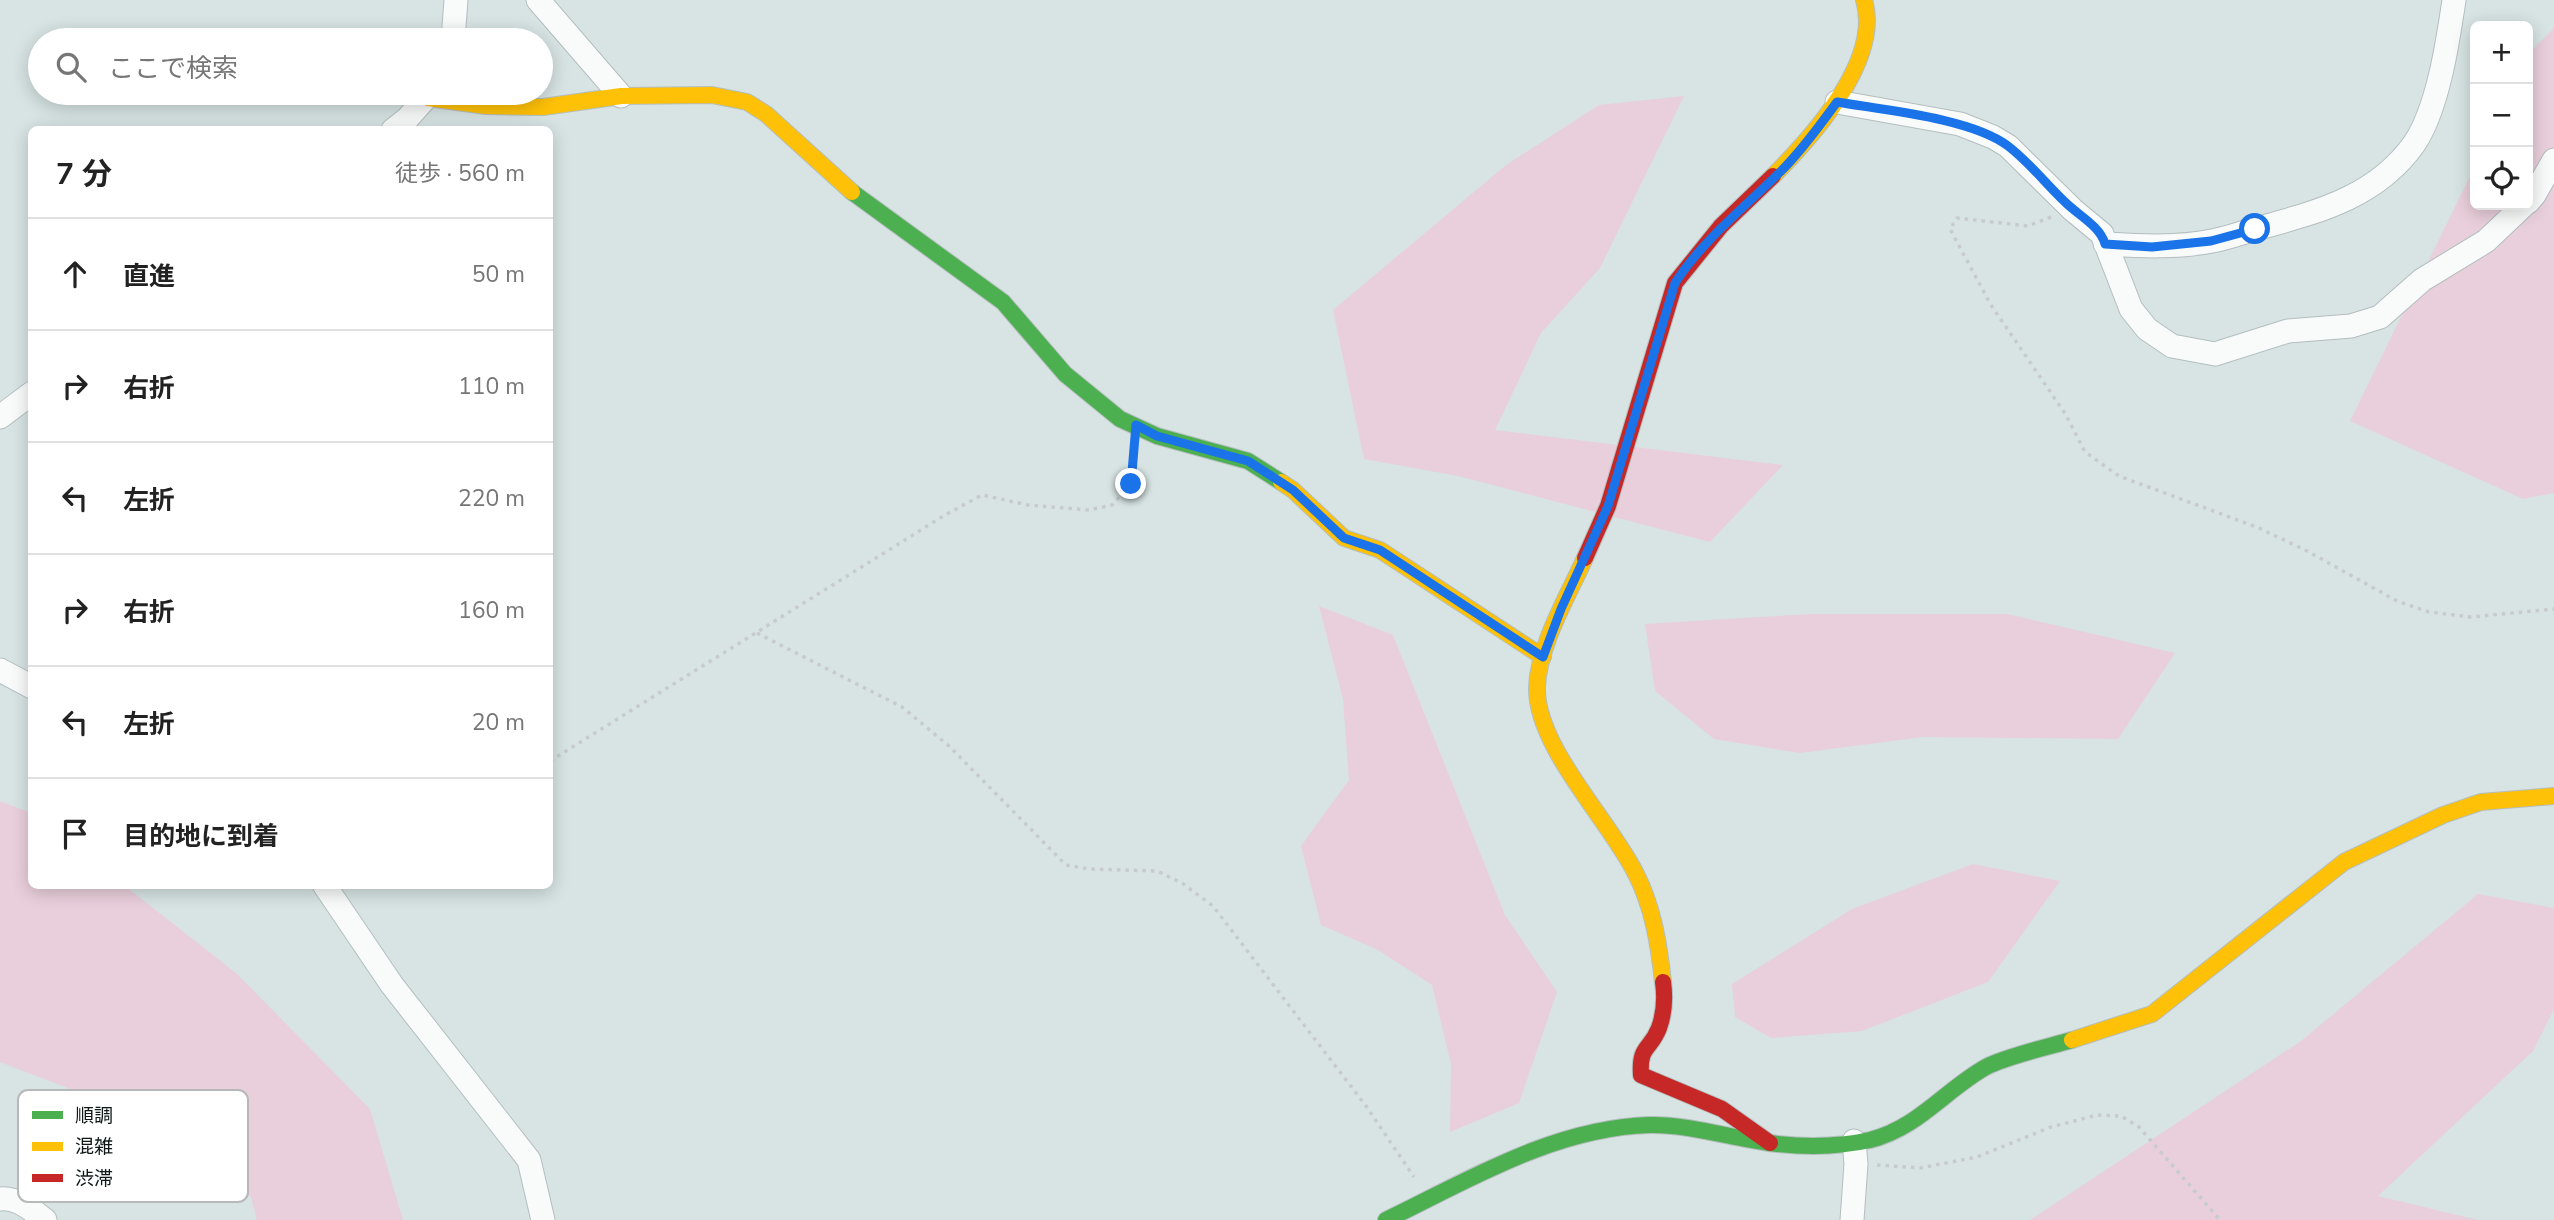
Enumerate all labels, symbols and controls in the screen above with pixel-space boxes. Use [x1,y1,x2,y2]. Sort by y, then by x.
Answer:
map controls [2470,21,2533,210]
button: + [2470,21,2533,84]
search box [28,28,553,105]
icon: search [52,48,90,86]
text: ここで検索 [108,51,238,86]
button: − [2470,84,2533,147]
button: locate [2470,147,2533,210]
text: 7 分 [56,154,112,195]
text: 徒歩 · 560 m [395,158,525,189]
route start [2239,213,2270,244]
icon: ahead [56,255,94,293]
text: 直進 [123,259,175,294]
text: 50 m [472,259,525,290]
icon: right [56,367,94,405]
text: 右折 [123,371,175,406]
text: 110 m [458,371,525,402]
route end [1115,468,1146,499]
icon: left [56,479,94,517]
text: 左折 [123,483,175,518]
text: 220 m [458,483,525,514]
icon: right [56,591,94,629]
text: 右折 [123,595,175,630]
text: 160 m [458,595,525,626]
icon: left [56,703,94,741]
text: 左折 [123,707,175,742]
text: 20 m [472,707,525,738]
icon: arrive [56,815,94,853]
text: 目的地に到着 [123,819,279,854]
legend [18,1090,248,1202]
text: 順調 [75,1103,113,1129]
text: 混雑 [75,1134,113,1160]
text: 渋滞 [75,1166,113,1192]

